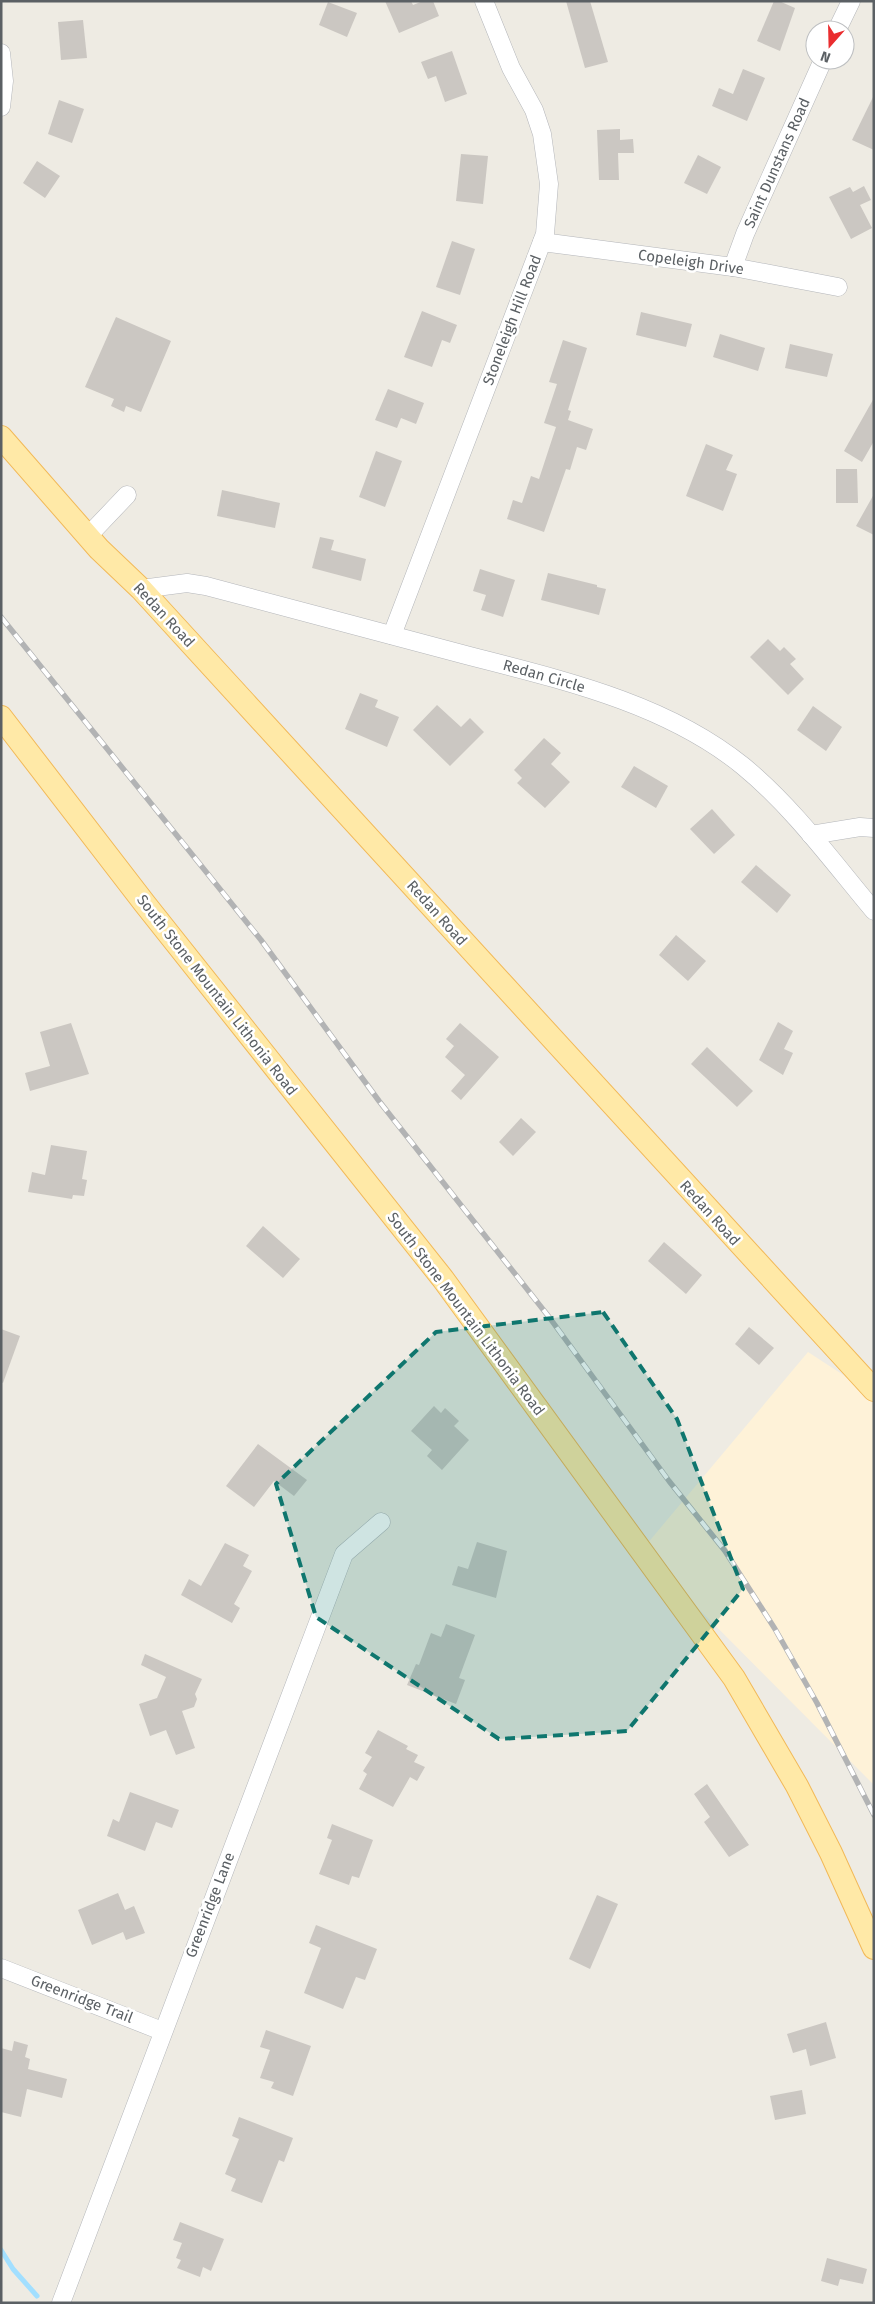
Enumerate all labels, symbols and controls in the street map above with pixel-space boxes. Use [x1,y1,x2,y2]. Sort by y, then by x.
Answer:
north arrow [805,20,855,70]
text: N [818,47,833,66]
street label: Saint Dunstans Road [740,95,814,231]
street label: Copeleigh Drive [637,246,745,278]
street label: Stoneleigh Hill Road [479,252,545,388]
street label: Redan Road [130,579,198,651]
street label: Redan Circle [501,656,587,696]
street label: Redan Road [403,877,471,949]
street label: South Stone Mountain Lithonia Road [133,891,301,1099]
street label: Redan Road [676,1177,744,1249]
street label: South Stone Mountain Lithonia Road [384,1209,548,1419]
street label: Greenridge Lane [182,1850,238,1960]
street label: Greenridge Trail [28,1971,136,2027]

